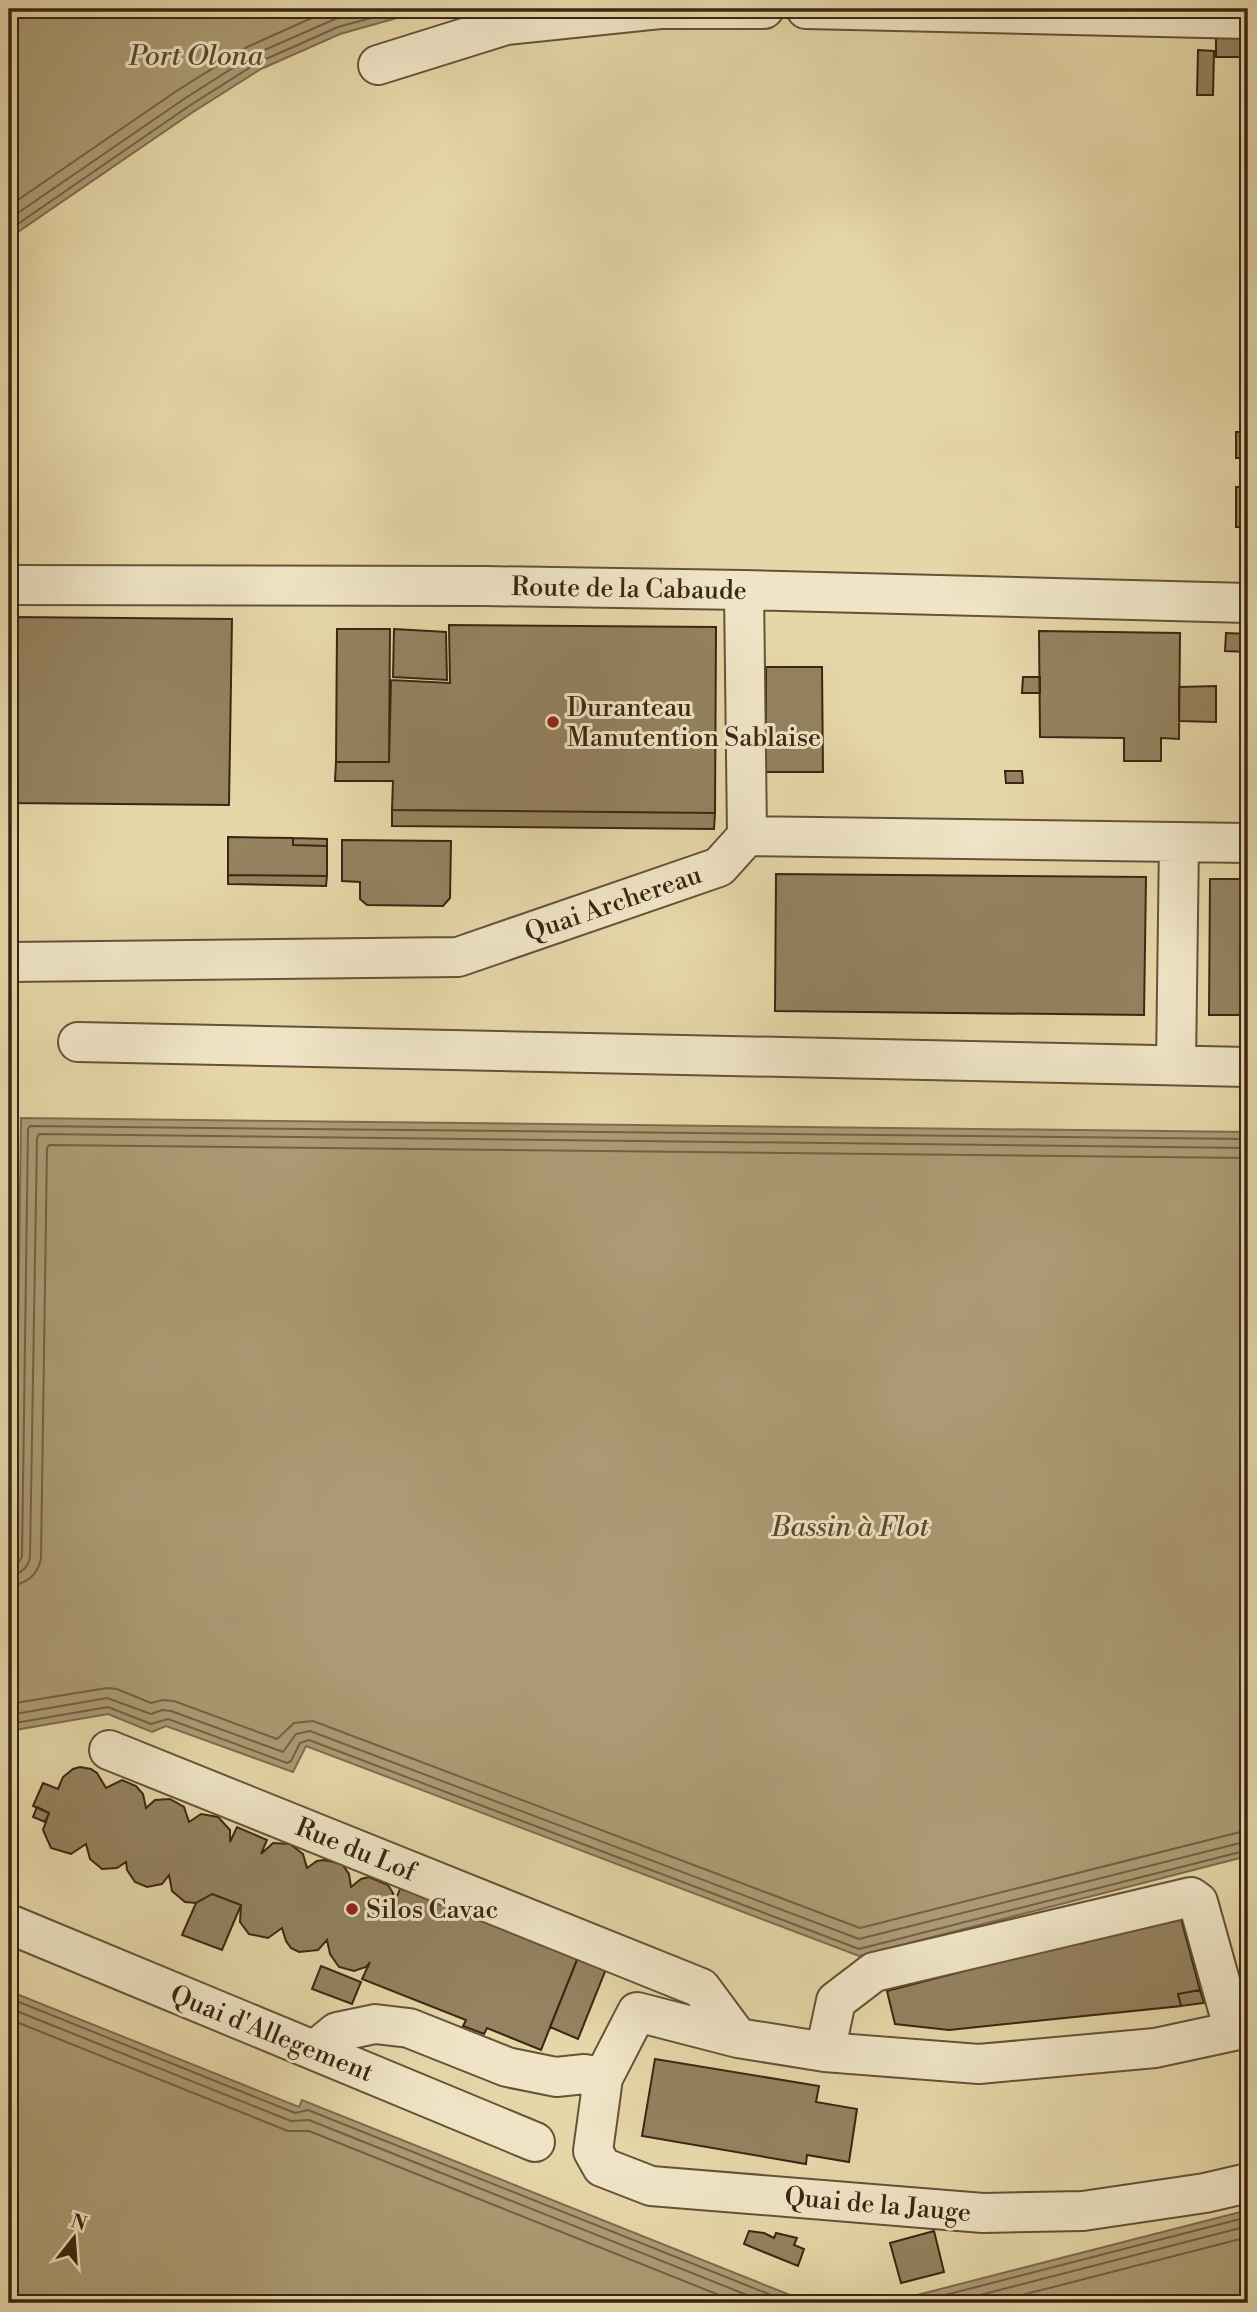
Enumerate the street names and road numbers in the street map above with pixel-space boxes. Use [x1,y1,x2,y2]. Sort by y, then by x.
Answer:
street label: Route de la Cabaude [511,571,747,607]
street label: Quai Archereau [521,859,706,949]
street label: Rue du Lof [291,1811,422,1889]
street label: Quai d'Allegement [165,1979,378,2089]
street label: Quai de la Jauge [783,2181,972,2229]

